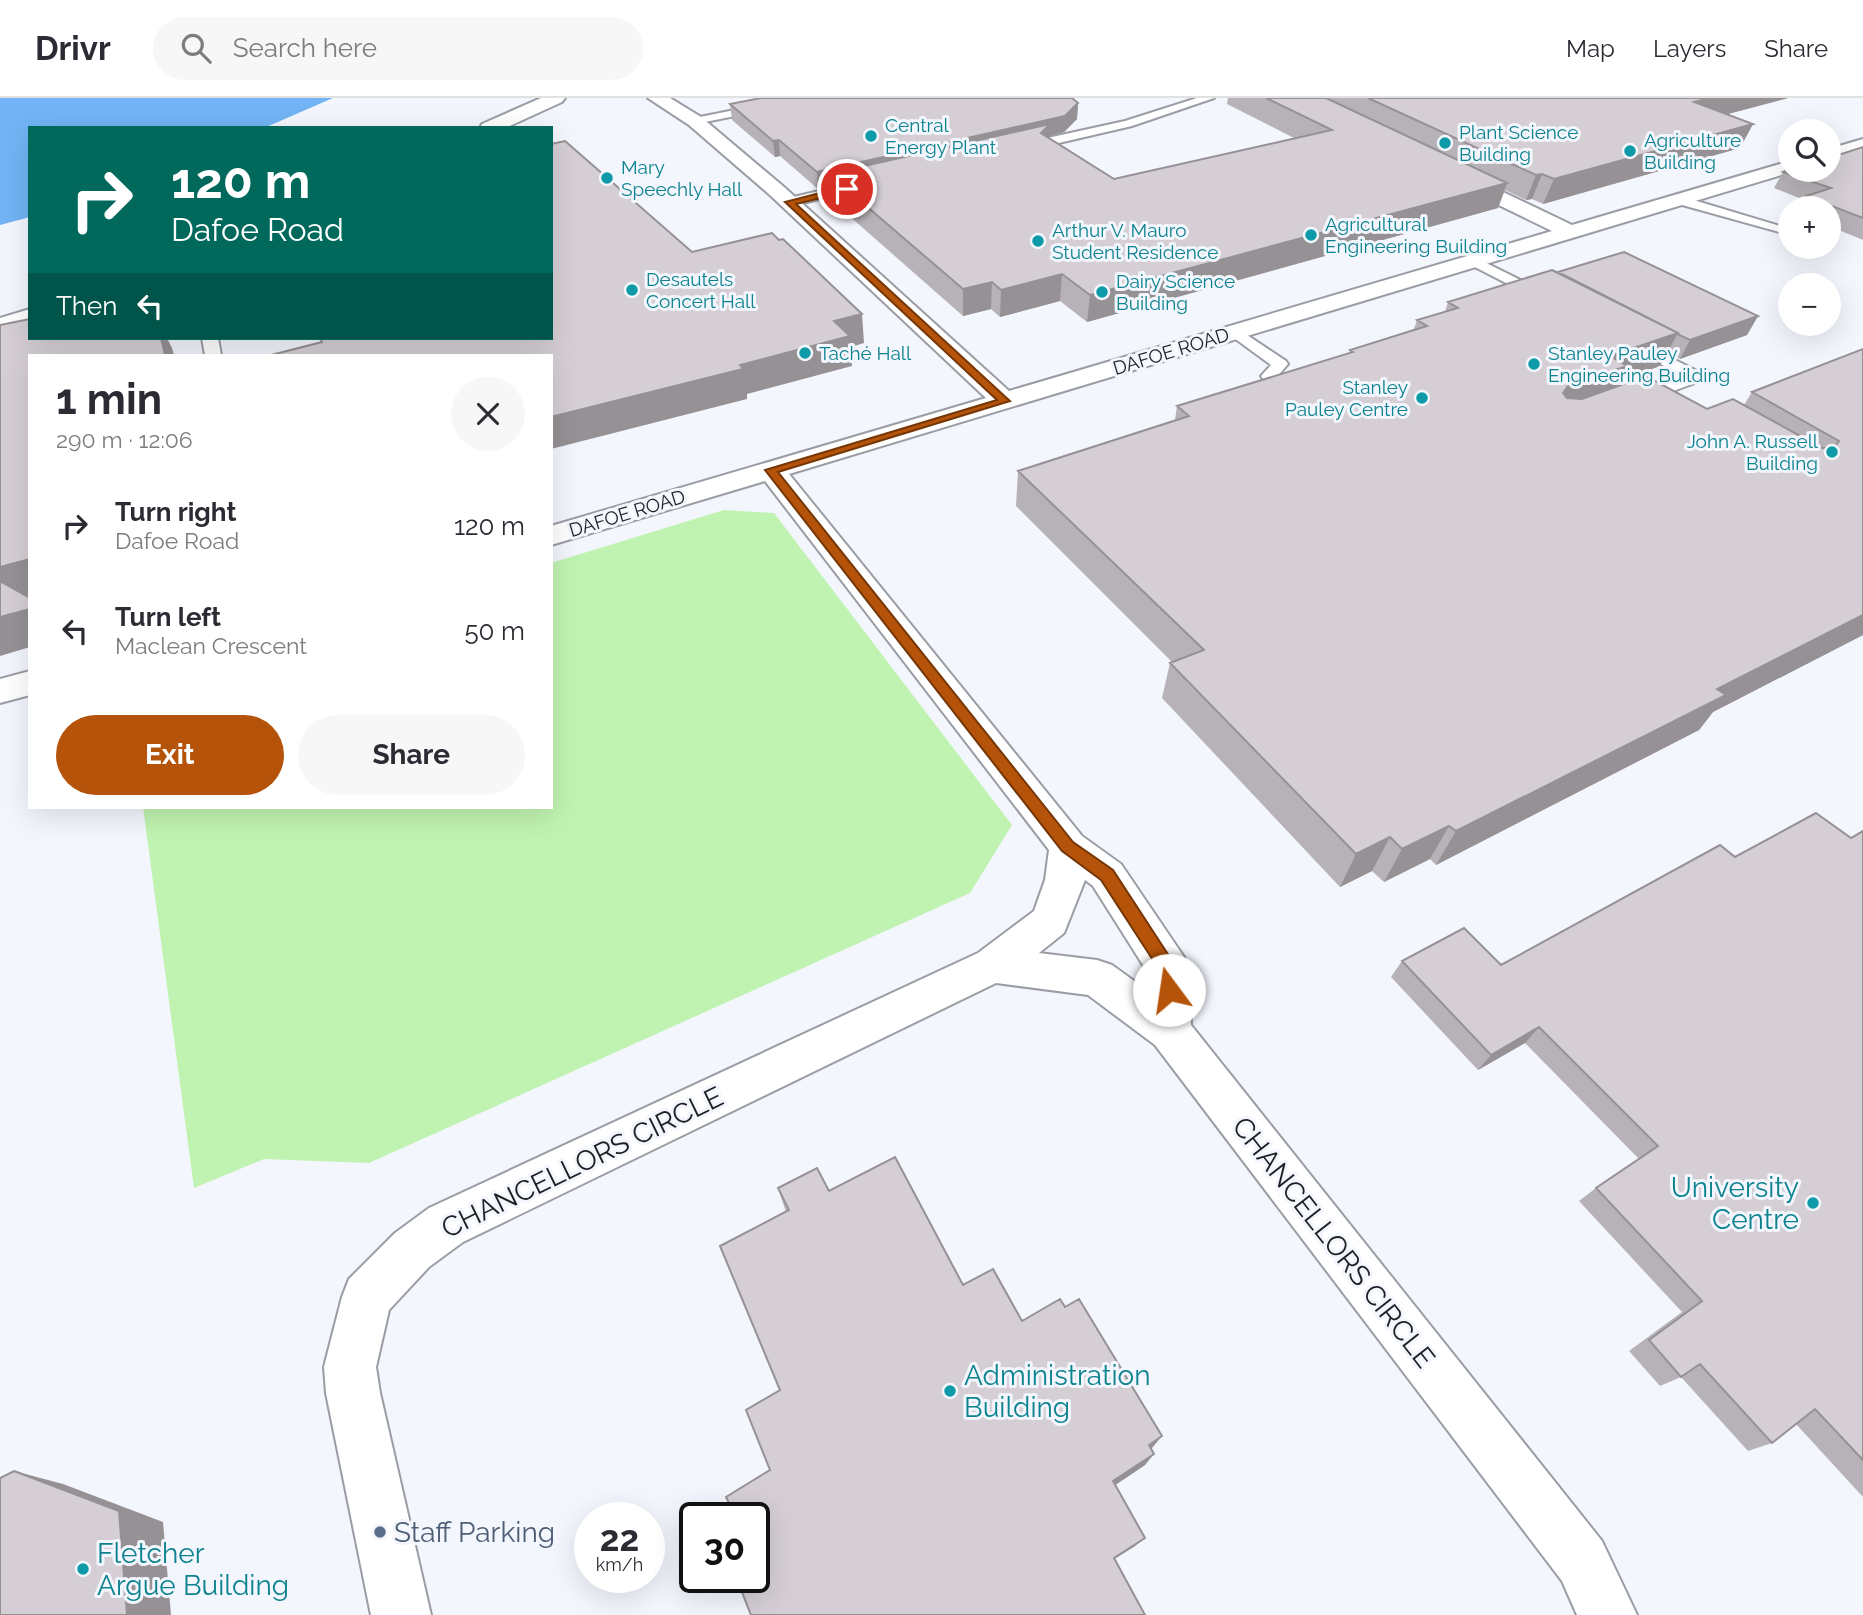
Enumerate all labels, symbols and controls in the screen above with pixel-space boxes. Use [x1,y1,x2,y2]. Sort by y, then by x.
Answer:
search box [153,17,643,80]
text: Drivr [35,29,111,68]
icon: search [177,29,215,67]
text: Search here [233,33,377,63]
text: Map [1566,34,1615,63]
text: Layers [1653,34,1726,63]
text: Share [1764,34,1828,63]
place label: Central Energy Plant [885,114,997,158]
map controls [1778,119,1841,336]
button: search [1778,119,1841,182]
place label: Plant Science Building [1459,121,1578,165]
marker: Central Energy Plant [863,128,879,144]
place label: Agriculture Building [1644,129,1741,173]
marker: Plant Science Building [1437,135,1453,151]
marker: Agriculture Building [1622,143,1638,159]
text: 120 m [171,152,310,209]
icon: right [56,154,147,245]
place label: Mary Speechly Hall [621,156,743,200]
pin [817,159,877,219]
marker: Mary Speechly Hall [599,170,615,186]
icon: arrive [828,170,866,208]
button: + [1778,196,1841,259]
text: Dafoe Road [171,211,344,248]
place label: Agricultural Engineering Building [1325,213,1507,257]
place label: Arthur V. Mauro Student Residence [1052,219,1218,263]
marker: Agricultural Engineering Building [1303,227,1319,243]
marker: Arthur V. Mauro Student Residence [1030,233,1046,249]
place label: Desautels Concert Hall [646,268,756,312]
place label: Dairy Science Building [1116,270,1235,314]
button: − [1778,273,1841,336]
marker: Desautels Concert Hall [624,282,640,298]
marker: Dairy Science Building [1094,284,1110,300]
icon: left [131,287,169,325]
text: Then [56,291,117,321]
street label: DAFOE ROAD [1110,323,1232,379]
place label: Taché Hall [819,342,912,364]
place label: Stanley Pauley Engineering Building [1548,342,1730,386]
marker: Taché Hall [797,345,813,361]
marker: Stanley Pauley Engineering Building [1526,356,1542,372]
text: 1 min [56,375,162,424]
place label: Stanley Pauley Centre [1285,376,1408,420]
button: close [451,377,525,451]
marker: Stanley Pauley Centre [1414,390,1430,406]
text: 290 m · 12:06 [56,426,193,453]
place label: John A. Russell Building [1687,430,1819,474]
marker: John A. Russell Building [1824,444,1840,460]
street label: DAFOE ROAD [566,485,688,541]
text: Turn right [115,497,236,527]
icon: right [56,507,94,545]
text: 120 m [454,511,525,541]
text: Dafoe Road [115,527,239,554]
text: Turn left [115,602,221,632]
icon: left [56,612,94,650]
text: 50 m [464,616,525,646]
text: Maclean Crescent [115,632,307,659]
button: Exit [56,715,284,795]
button: Share [298,715,525,795]
position arrow [1132,953,1206,1027]
street label: CHANCELLORS CIRCLE [436,1080,728,1245]
street label: CHANCELLORS CIRCLE [1225,1110,1442,1374]
place label: University Centre [1671,1171,1799,1236]
marker: University Centre [1805,1195,1821,1211]
place label: Administration Building [964,1359,1150,1424]
marker: Administration Building [942,1383,958,1399]
speed limit sign: 30 [679,1502,770,1593]
place label: Staff Parking [394,1516,555,1549]
text: 22 [600,1518,639,1559]
marker: Staff Parking [372,1524,388,1540]
place label: Fletcher Argue Building [97,1537,289,1602]
text: km/h [596,1554,643,1575]
marker: Fletcher Argue Building [75,1561,91,1577]

